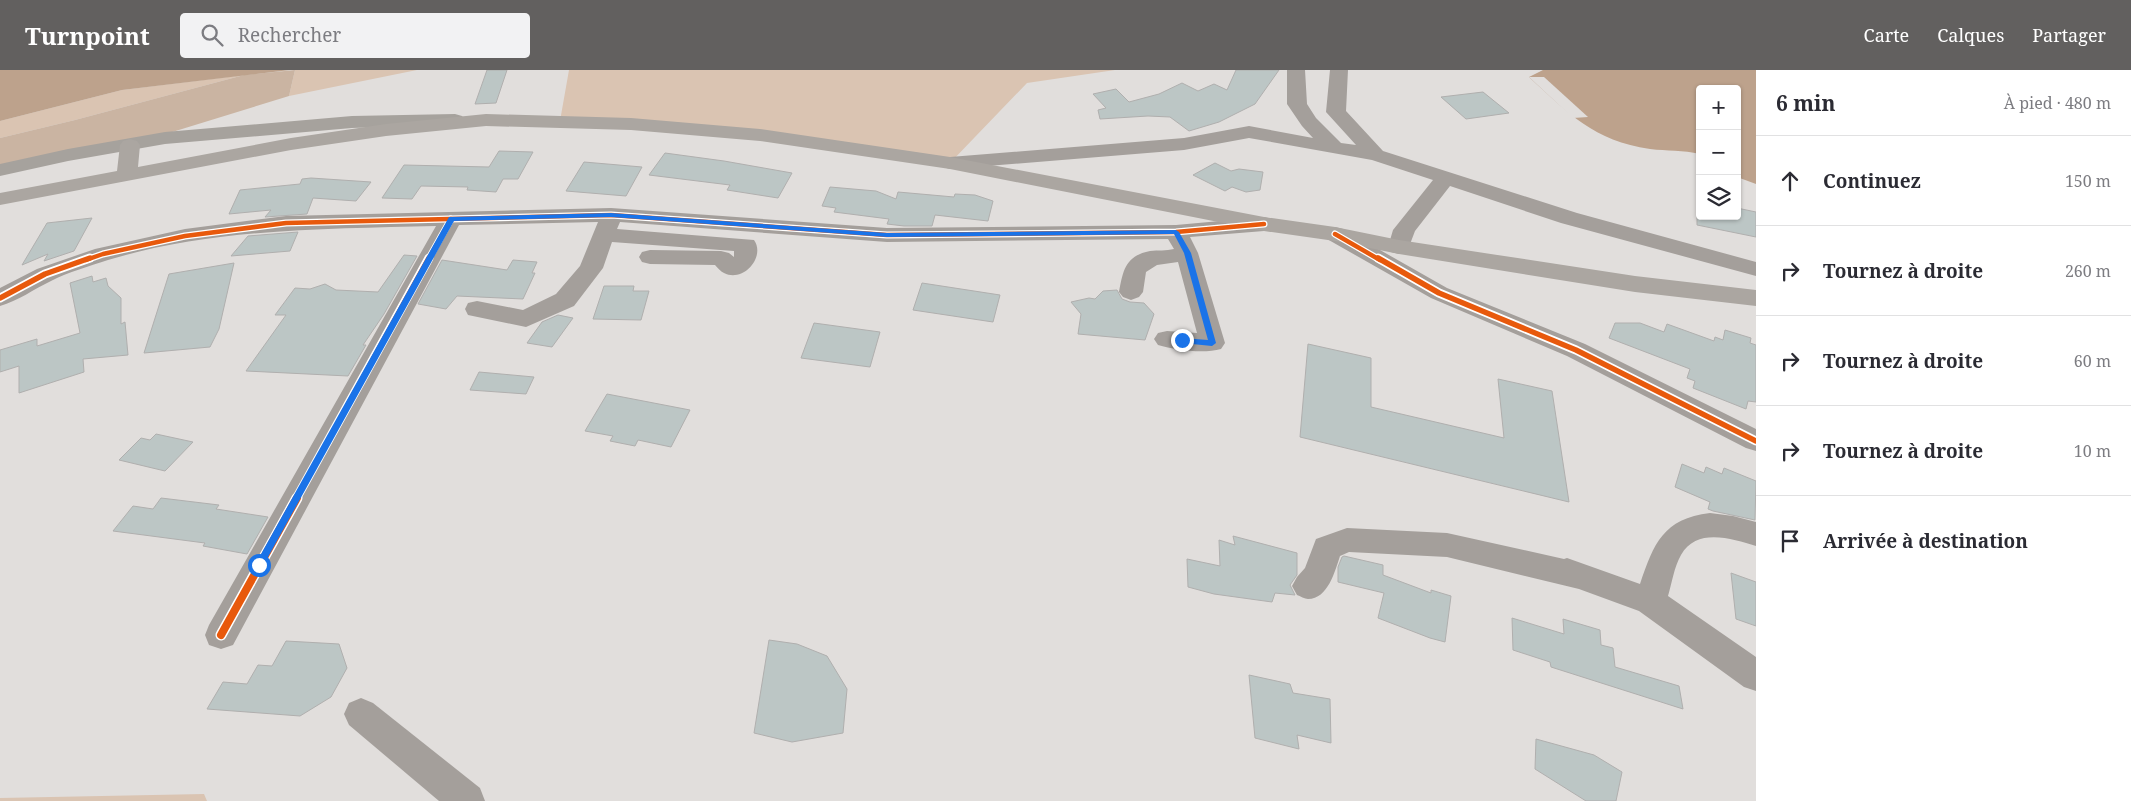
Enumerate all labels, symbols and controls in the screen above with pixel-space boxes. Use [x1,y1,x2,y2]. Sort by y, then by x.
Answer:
search box [180,13,530,58]
text: Turnpoint [25,19,150,52]
icon: search [198,21,226,49]
text: Rechercher [238,22,341,48]
text: Carte [1864,23,1909,47]
text: Calques [1937,23,2004,47]
text: Partager [2032,23,2106,47]
map controls [1696,85,1741,220]
button: + [1696,85,1741,130]
text: 6 min [1776,89,1835,117]
text: À pied · 480 m [2004,92,2111,114]
button: − [1696,130,1741,175]
icon: ahead [1776,167,1804,195]
text: Continuez [1823,168,1921,194]
text: 150 m [2065,170,2111,192]
button: layers [1696,175,1741,220]
icon: right [1776,257,1804,285]
text: Tournez à droite [1823,258,1983,284]
text: 260 m [2065,260,2111,282]
route end [1171,329,1194,352]
icon: right [1776,347,1804,375]
text: Tournez à droite [1823,348,1983,374]
text: 60 m [2074,350,2111,372]
icon: right [1776,437,1804,465]
text: Tournez à droite [1823,438,1983,464]
text: 10 m [2074,440,2111,462]
icon: arrive [1776,527,1804,555]
text: Arrivée à destination [1823,528,2028,554]
route start [248,554,271,577]

